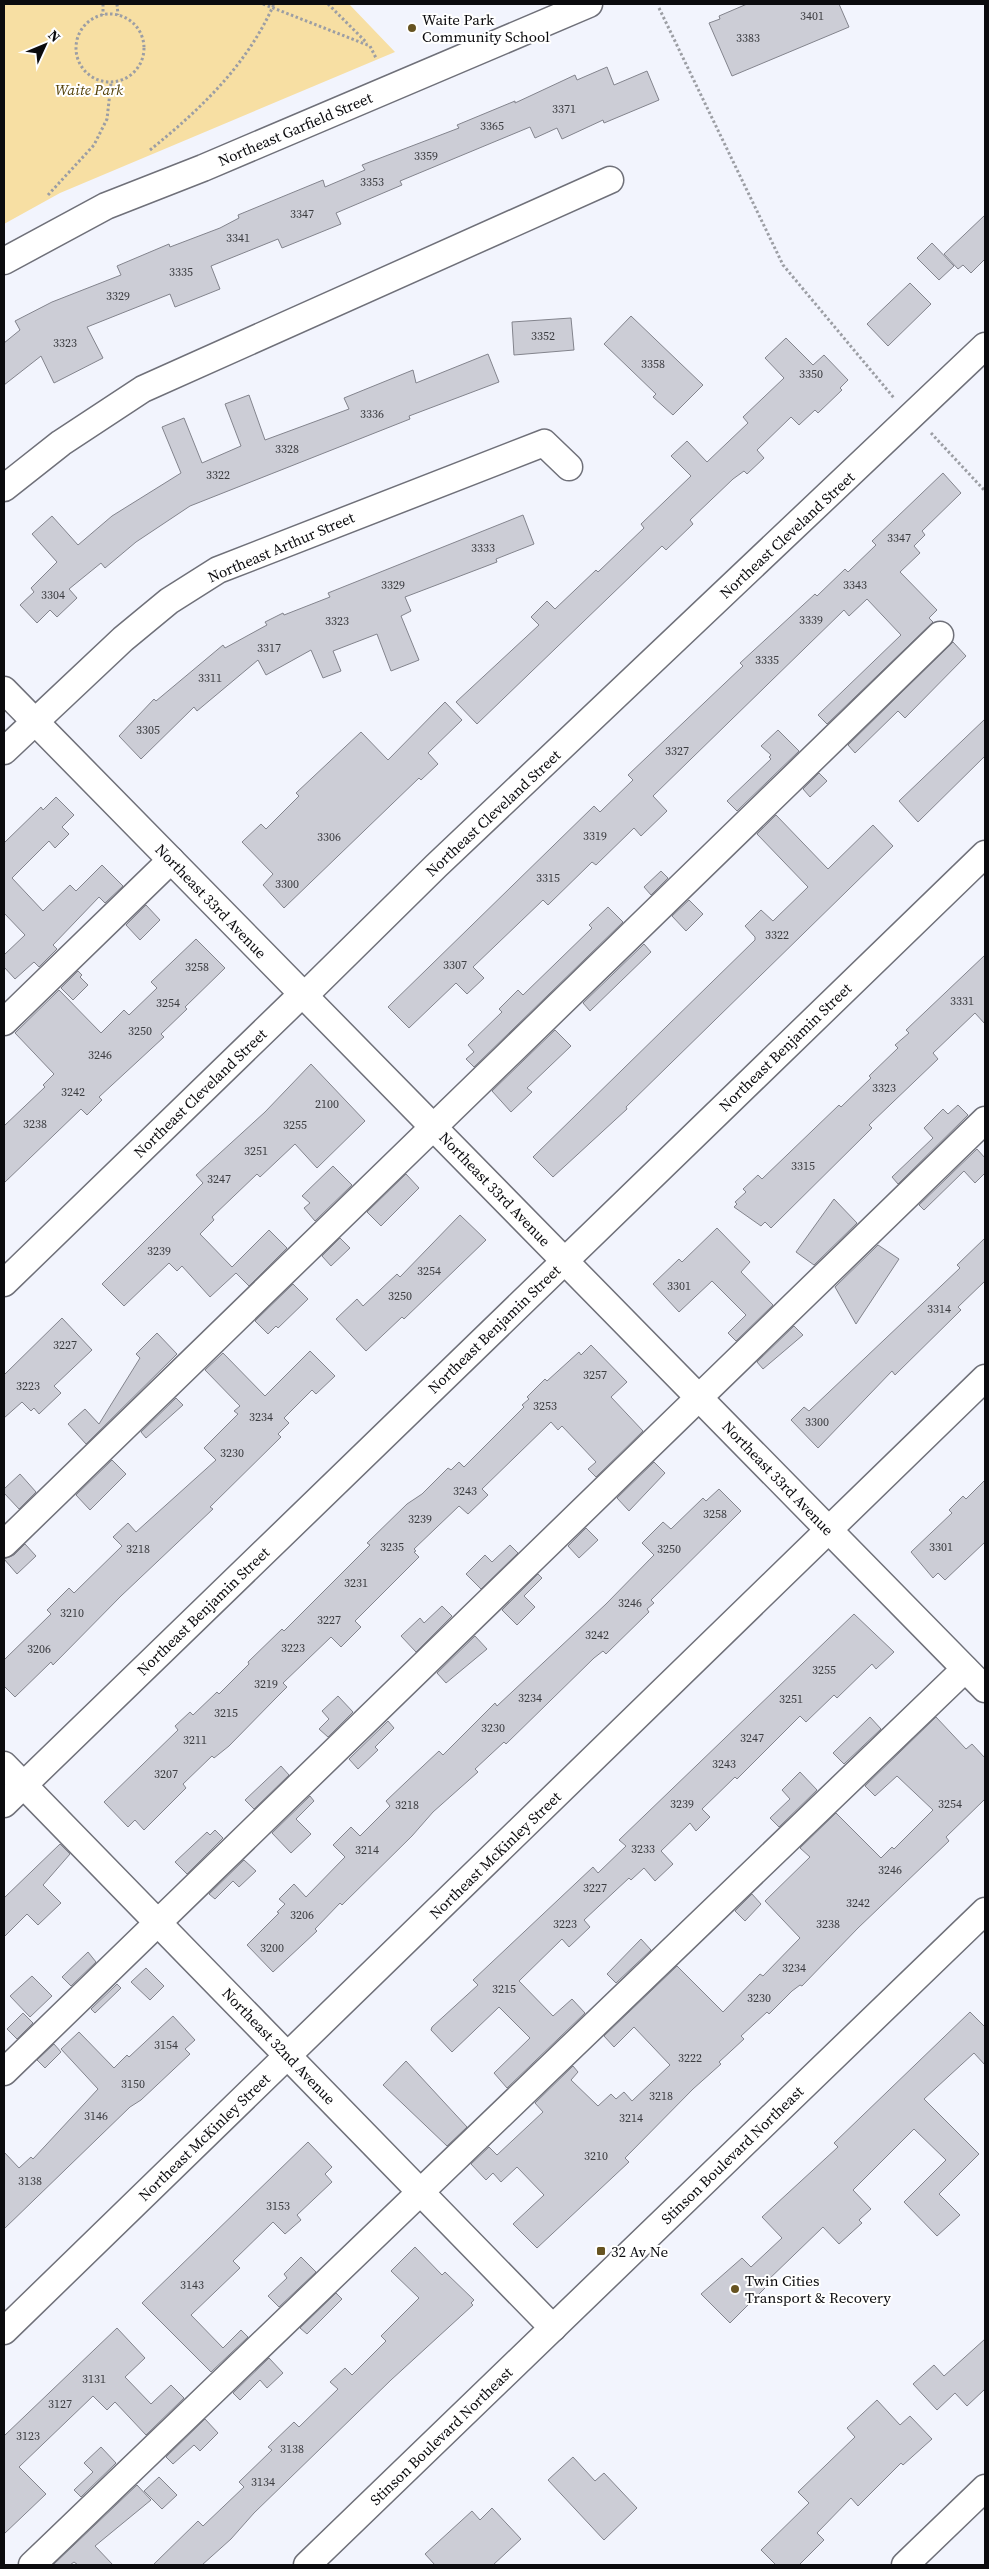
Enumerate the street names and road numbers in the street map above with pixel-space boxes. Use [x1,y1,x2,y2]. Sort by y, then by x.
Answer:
street label: Northeast Garfield Street [215,87,375,171]
street label: Northeast Cleveland Street [715,467,859,603]
street label: Northeast Arthur Street [204,507,358,587]
street label: Northeast Cleveland Street [421,745,565,881]
street label: Northeast 33rd Avenue [151,839,272,963]
street label: Northeast Benjamin Street [714,978,856,1116]
street label: Northeast Cleveland Street [129,1024,271,1162]
street label: Northeast 33rd Avenue [435,1127,556,1251]
street label: Northeast Benjamin Street [423,1260,565,1398]
street label: Northeast 33rd Avenue [718,1416,839,1540]
street label: Northeast Benjamin Street [132,1542,274,1680]
street label: Northeast McKinley Street [425,1786,565,1924]
street label: Northeast 32nd Avenue [218,1983,341,2109]
street label: Northeast McKinley Street [134,2068,274,2206]
street label: Stinson Boulevard Northeast [656,2081,808,2229]
street label: Stinson Boulevard Northeast [365,2362,517,2510]

